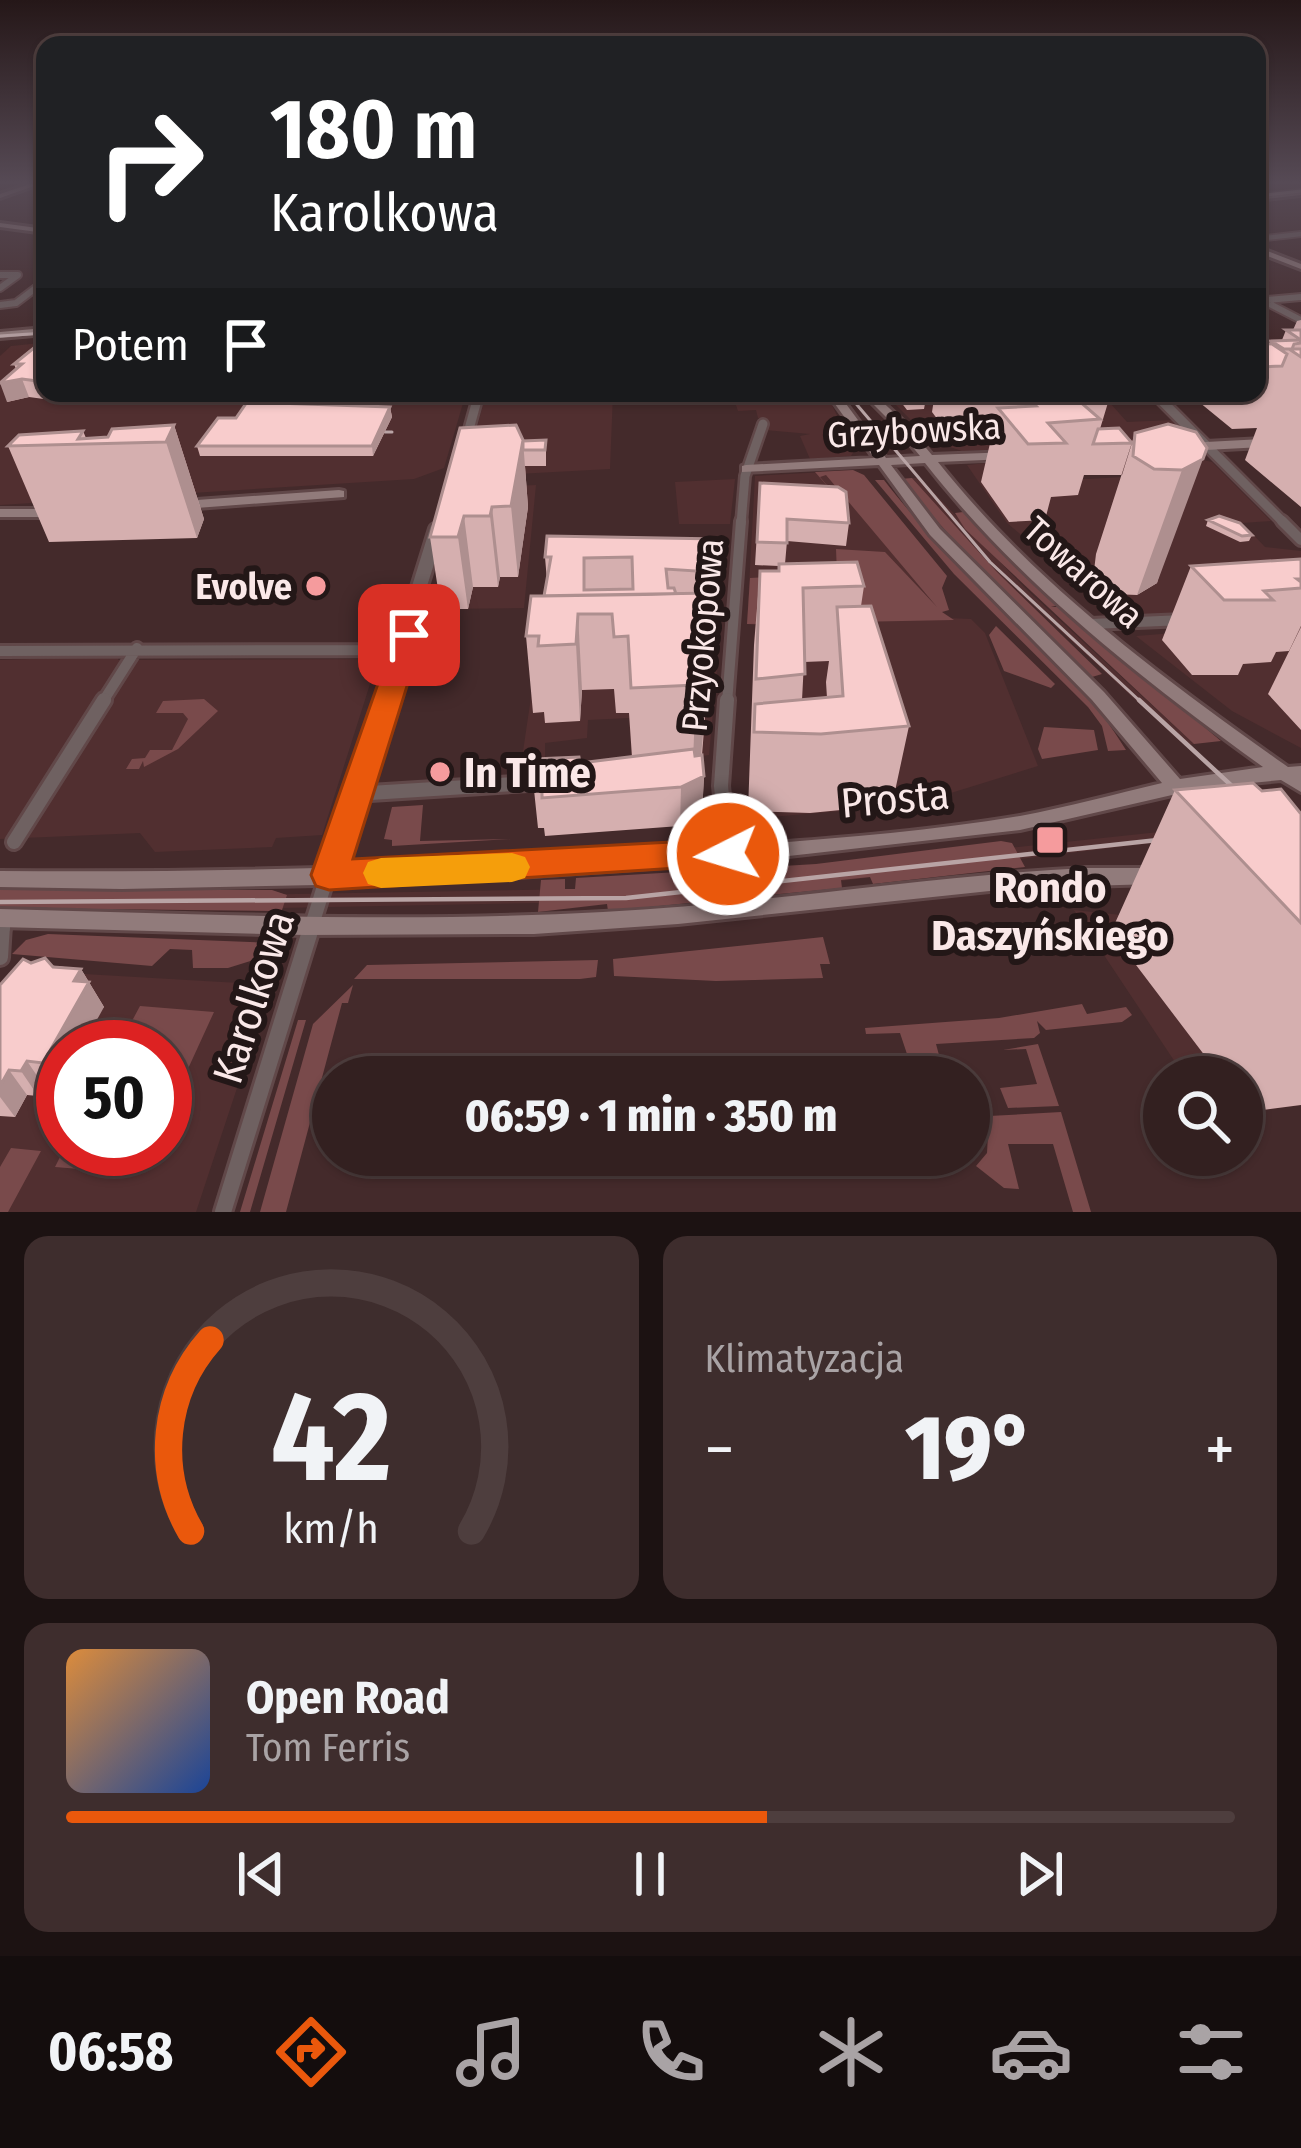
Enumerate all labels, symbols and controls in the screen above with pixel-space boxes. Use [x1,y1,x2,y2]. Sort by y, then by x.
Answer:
text: 180 m [270,79,477,180]
icon: right [72,84,228,240]
text: Karolkowa [270,181,499,245]
icon: arrive [213,312,279,378]
text: Potem [72,318,189,372]
street label: Grzybowska [826,404,1002,458]
street label: Towarowa [1014,508,1152,638]
street label: Przyokopowa [673,537,733,733]
place label: Evolve [195,565,292,609]
marker: Evolve [303,573,329,599]
pin [358,584,460,686]
icon: arrive [376,602,442,668]
place label: In Time [464,748,591,798]
marker: In Time [427,759,453,785]
street label: Prosta [839,769,951,829]
position arrow [665,791,791,917]
marker: Rondo Daszyńskiego [1034,824,1066,856]
place label: Rondo Daszyńskiego [931,863,1169,961]
street label: Karolkowa [203,905,305,1090]
speed limit sign: 50 [36,1020,192,1176]
map controls [1143,1056,1263,1176]
button: search [1143,1056,1263,1176]
text: 06:59 · 1 min · 350 m [465,1089,837,1143]
text: Klimatyzacja [705,1336,904,1382]
text: 42 [271,1363,392,1513]
text: 19° [905,1395,1034,1503]
text: − [705,1410,734,1489]
text: + [1205,1410,1235,1489]
text: km/h [283,1502,379,1553]
text: Open Road [246,1671,450,1725]
text: Tom Ferris [246,1725,410,1771]
icon: previous [228,1841,294,1907]
icon: pause [617,1841,683,1907]
icon: next [1007,1841,1073,1907]
icon: directions [269,2010,353,2094]
icon: music [449,2010,533,2094]
icon: phone [629,2010,713,2094]
icon: climate [809,2010,893,2094]
icon: car [989,2010,1073,2094]
icon: filters [1169,2010,1253,2094]
text: 06:58 [48,2020,174,2084]

